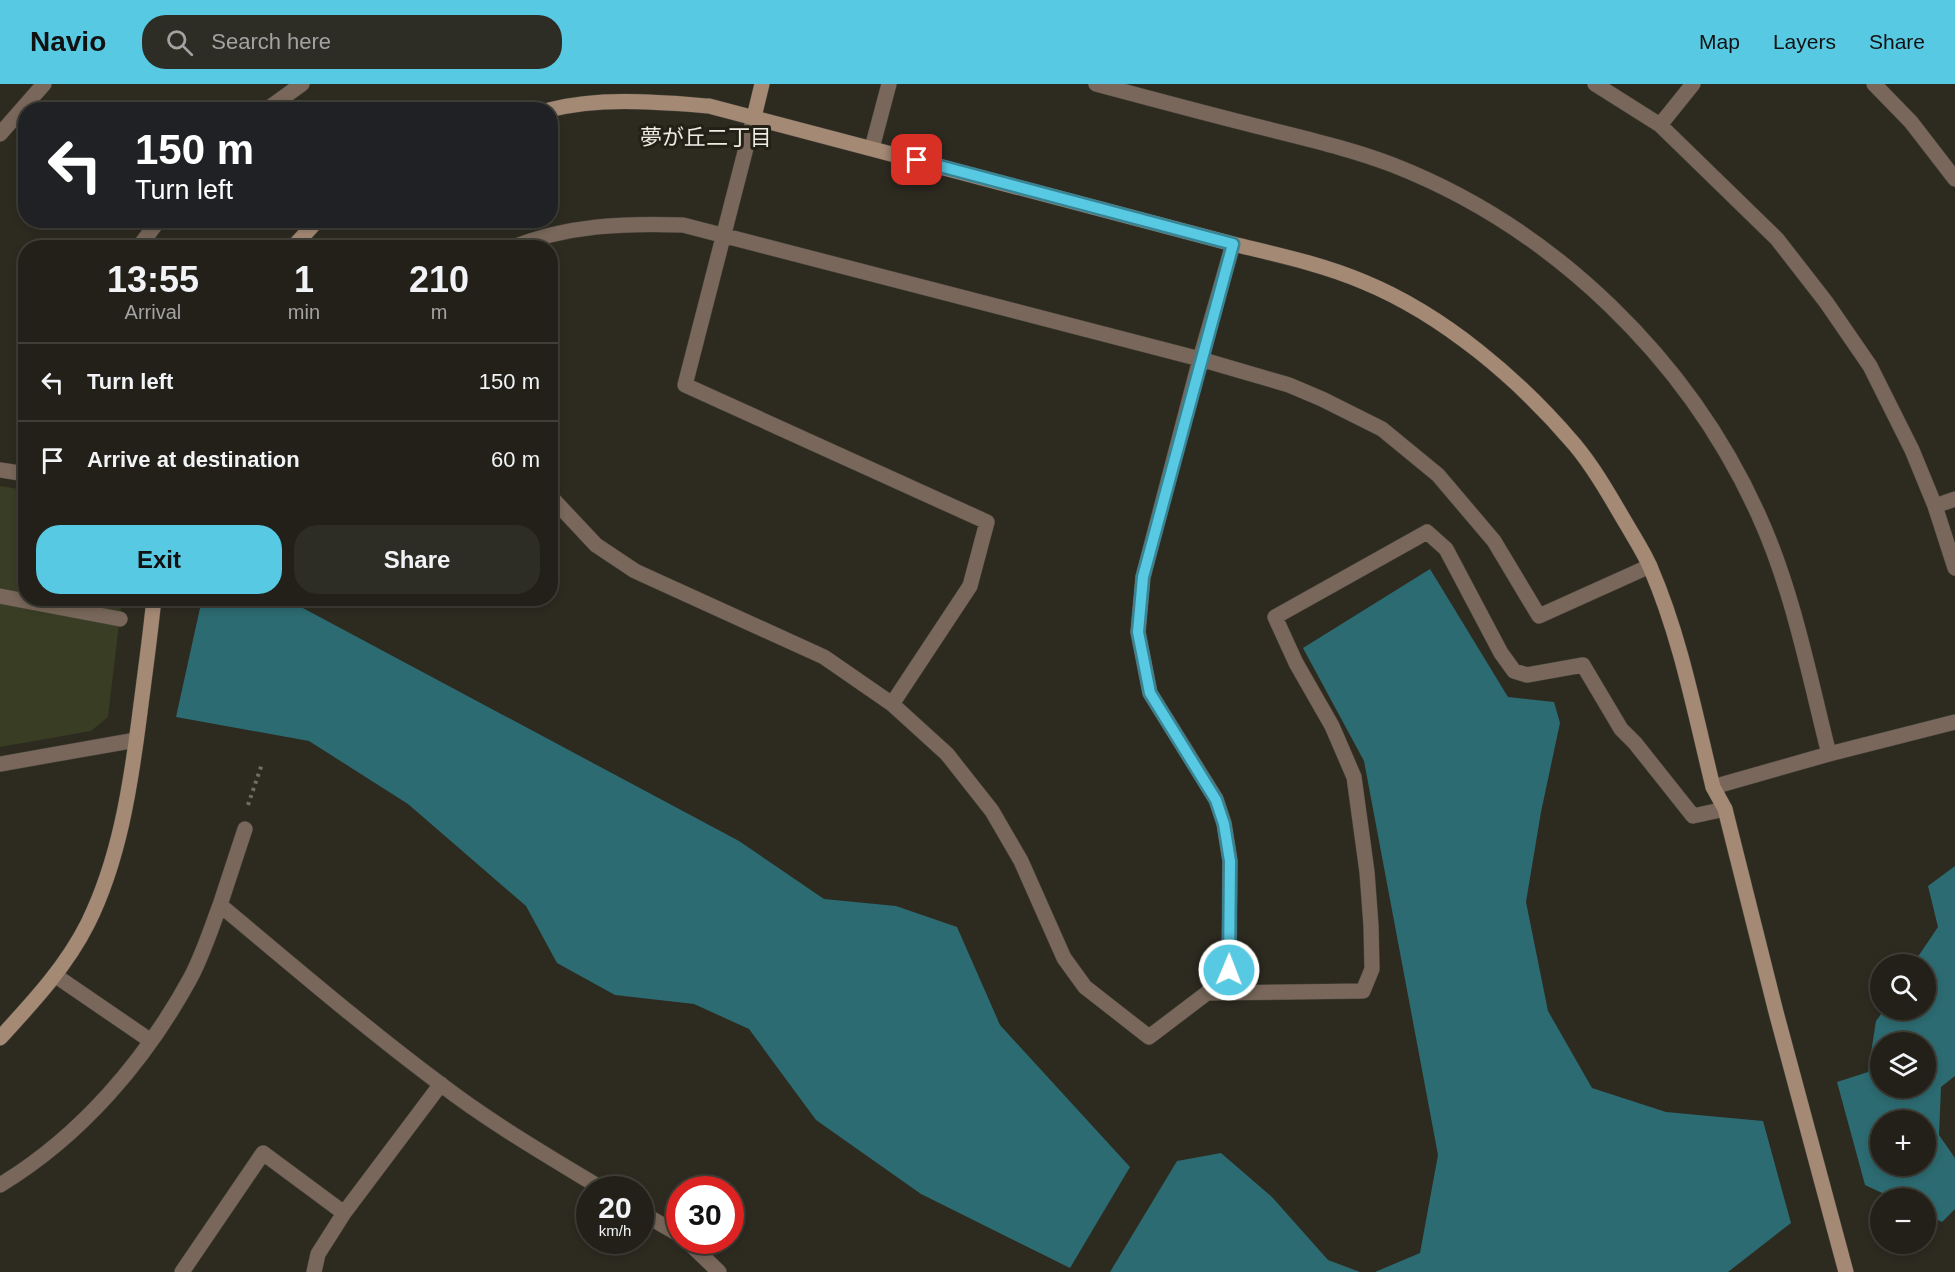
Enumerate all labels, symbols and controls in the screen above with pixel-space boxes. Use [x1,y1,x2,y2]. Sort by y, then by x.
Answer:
search box [142,15,562,69]
text: Navio [30,26,106,57]
icon: search [163,26,196,59]
text: Search here [211,29,331,54]
text: Map [1699,30,1740,53]
text: Layers [1773,30,1836,53]
text: Share [1869,30,1925,53]
district label: 夢が丘二丁目 [640,125,772,150]
icon: left [36,126,114,204]
text: 150 m [135,126,254,173]
pin [891,134,942,185]
icon: arrive [900,143,933,176]
text: Turn left [135,175,233,205]
text: 13:55 [107,259,199,300]
text: 1 [294,259,314,300]
text: 210 [409,259,469,300]
text: Arrival [125,301,181,323]
text: min [288,301,320,323]
text: m [431,301,447,323]
icon: left [36,366,69,399]
text: Turn left [87,369,173,394]
text: 150 m [479,369,540,394]
icon: arrive [36,444,69,477]
text: Arrive at destination [87,447,300,472]
text: 60 m [491,447,540,472]
button: Exit [36,525,282,594]
button: Share [294,525,540,594]
position arrow [1197,938,1261,1002]
map controls [1870,954,1936,1254]
button: search [1870,954,1936,1020]
button: layers [1870,1032,1936,1098]
button: + [1870,1110,1936,1176]
speed limit sign: 30 [666,1176,744,1254]
button: − [1870,1188,1936,1254]
text: 20 [598,1191,632,1224]
text: km/h [599,1222,631,1239]

